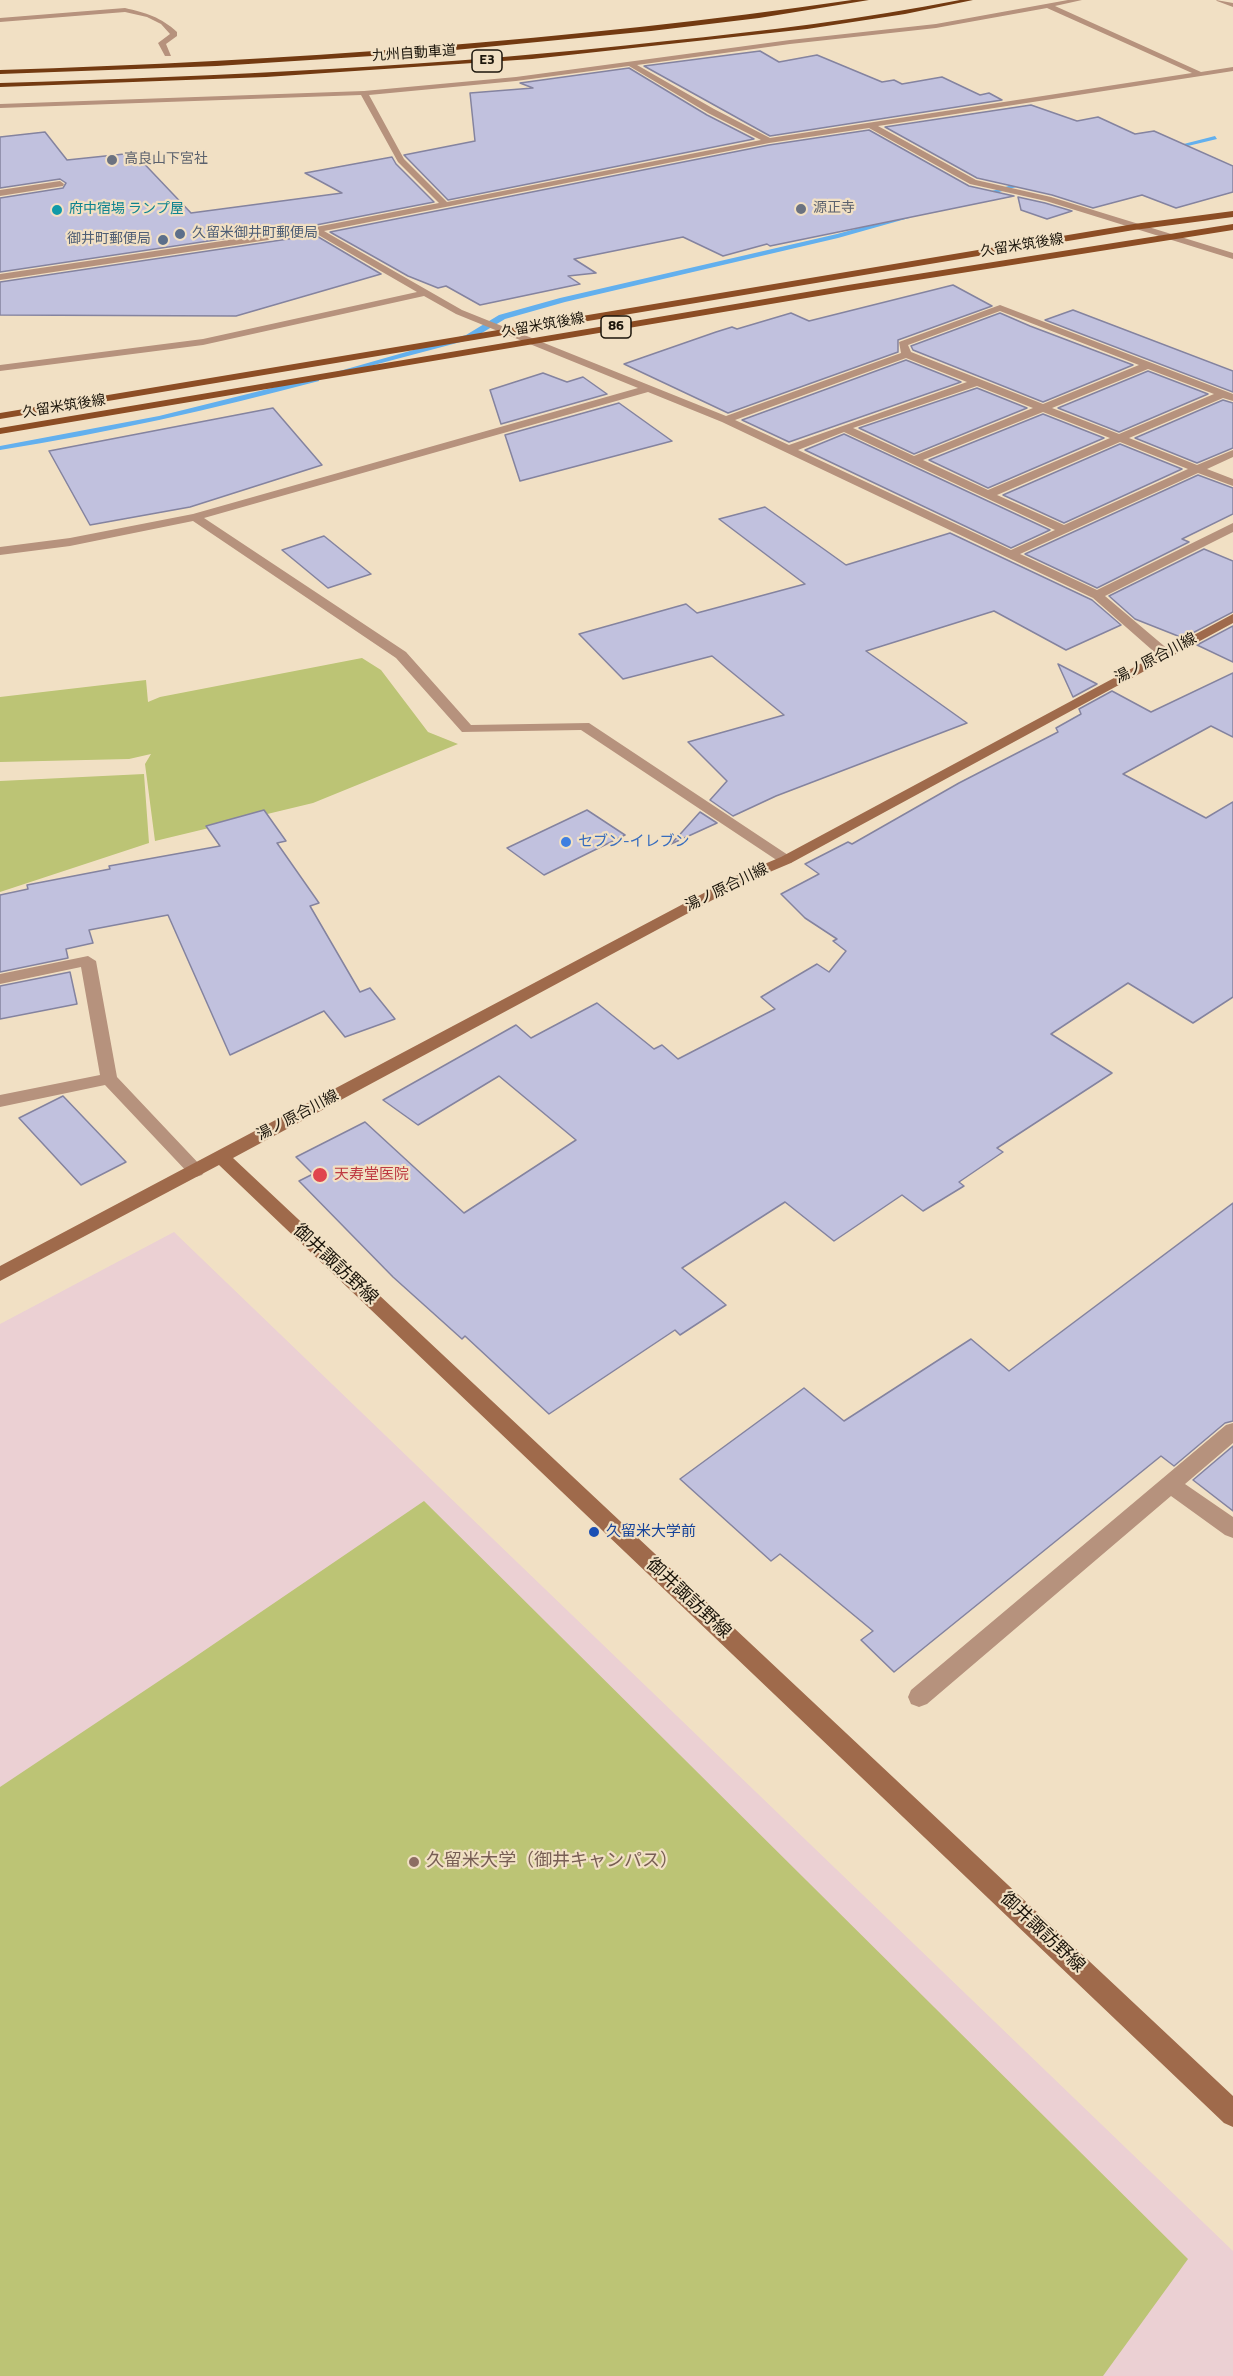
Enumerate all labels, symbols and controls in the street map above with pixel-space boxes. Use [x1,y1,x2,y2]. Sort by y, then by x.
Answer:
street label: 九州自動車道 [372,43,456,65]
road number: E3 [472,50,502,72]
place label: 高良山下宮社 [124,152,208,168]
marker: 高良山下宮社 [105,153,119,167]
place label: 源正寺 [813,201,855,217]
place label: 府中宿場 ランプ屋 [69,202,184,218]
marker: 源正寺 [794,202,808,216]
marker: 府中宿場 ランプ屋 [50,203,64,217]
place label: 久留米御井町郵便局 [192,226,318,242]
marker: 久留米御井町郵便局 [173,227,187,241]
street label: 久留米筑後線 [979,231,1065,261]
place label: 御井町郵便局 [67,232,151,248]
marker: 御井町郵便局 [156,233,170,247]
street label: 久留米筑後線 [500,310,586,342]
road number: 86 [601,316,631,338]
street label: 久留米筑後線 [21,392,107,422]
street label: 湯ノ原合川線 [1112,630,1200,688]
place label: セブン-イレブン [578,833,690,851]
marker: セブン-イレブン [559,835,573,849]
street label: 湯ノ原合川線 [683,860,771,916]
street label: 湯ノ原合川線 [254,1087,342,1145]
marker: 天寿堂医院 [311,1166,329,1184]
place label: 天寿堂医院 [334,1166,409,1184]
street label: 御井諏訪野線 [288,1220,382,1310]
place label: 久留米大学前 [606,1523,696,1541]
marker: 久留米大学前 [587,1525,601,1539]
street label: 御井諏訪野線 [641,1554,735,1644]
place label: 久留米大学（御井キャンパス） [426,1851,678,1873]
marker: 久留米大学（御井キャンパス） [407,1855,421,1869]
street label: 御井諏訪野線 [995,1888,1089,1978]

